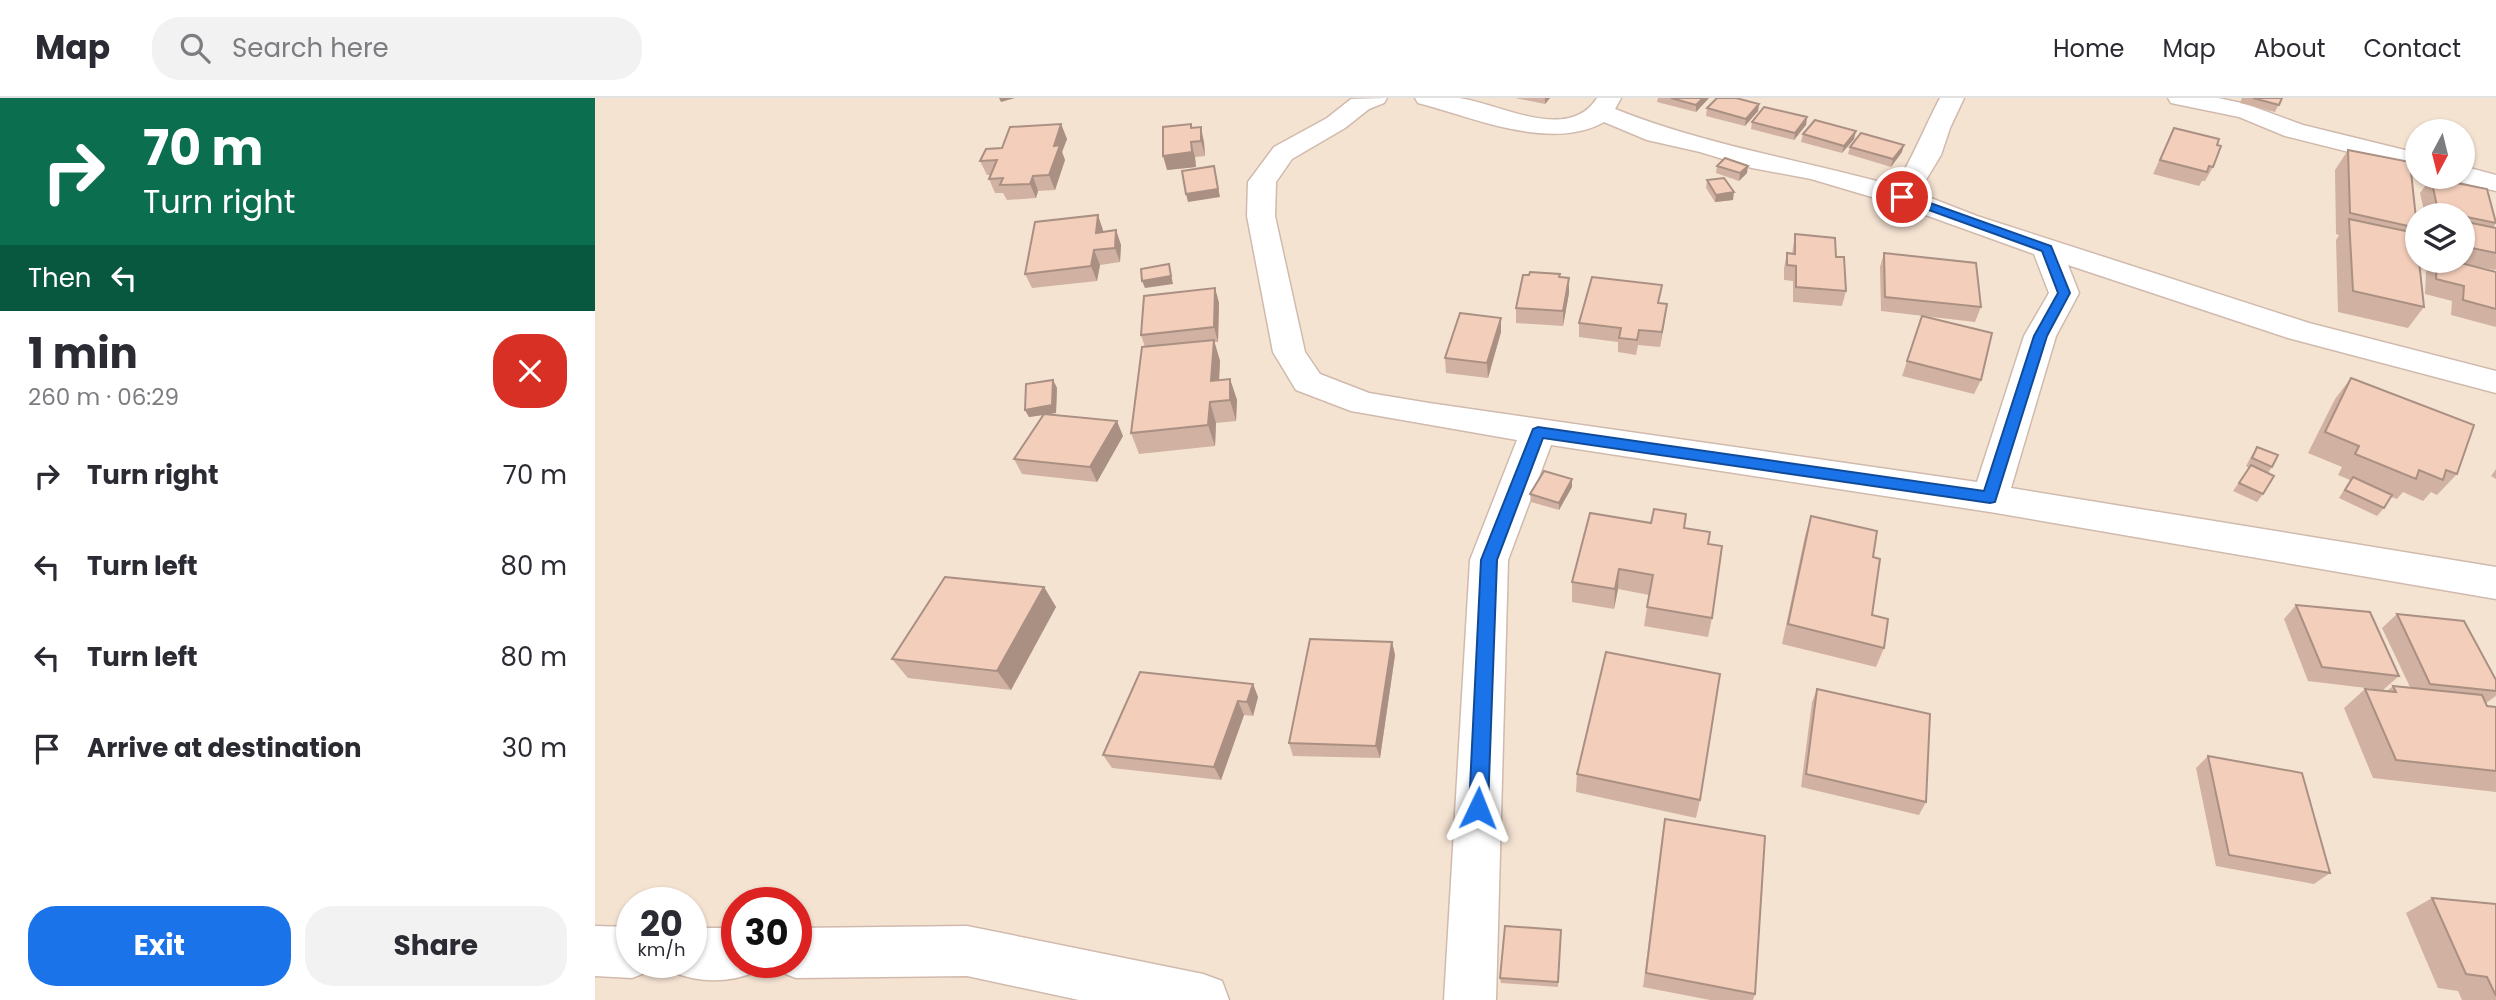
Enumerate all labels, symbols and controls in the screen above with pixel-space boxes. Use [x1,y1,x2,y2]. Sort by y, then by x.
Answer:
search box [152,17,642,80]
text: Map [35,24,110,71]
icon: search [176,29,214,67]
text: Search here [232,30,389,66]
text: Home [2053,32,2125,65]
text: Map [2163,32,2216,65]
text: About [2254,32,2325,65]
text: Contact [2363,32,2461,65]
text: 70 m [143,114,263,182]
north arrow [2405,119,2475,189]
map controls [2405,119,2475,273]
icon: right [28,126,119,217]
pin [1872,167,1932,227]
icon: arrive [1883,178,1921,216]
text: Turn right [143,179,295,224]
button: layers [2405,203,2475,273]
icon: left [105,259,143,297]
text: Then [28,260,91,296]
text: 1 min [28,324,138,383]
button: close [493,334,567,408]
text: 260 m · 06:29 [28,381,179,413]
icon: right [28,457,66,495]
text: Turn right [87,457,219,493]
text: 70 m [503,457,567,493]
icon: left [28,548,66,586]
text: Turn left [87,548,198,584]
text: 80 m [501,548,567,584]
icon: left [28,639,66,677]
text: Turn left [87,639,198,675]
text: 80 m [501,639,567,675]
icon: arrive [28,730,66,768]
text: Arrive at destination [87,730,362,766]
text: 30 m [502,730,567,766]
position arrow [1441,771,1515,845]
speed limit sign: 30 [721,887,812,978]
text: 20 [640,899,683,948]
button: Exit [28,906,291,986]
button: Share [305,906,567,986]
text: km/h [638,937,685,962]

